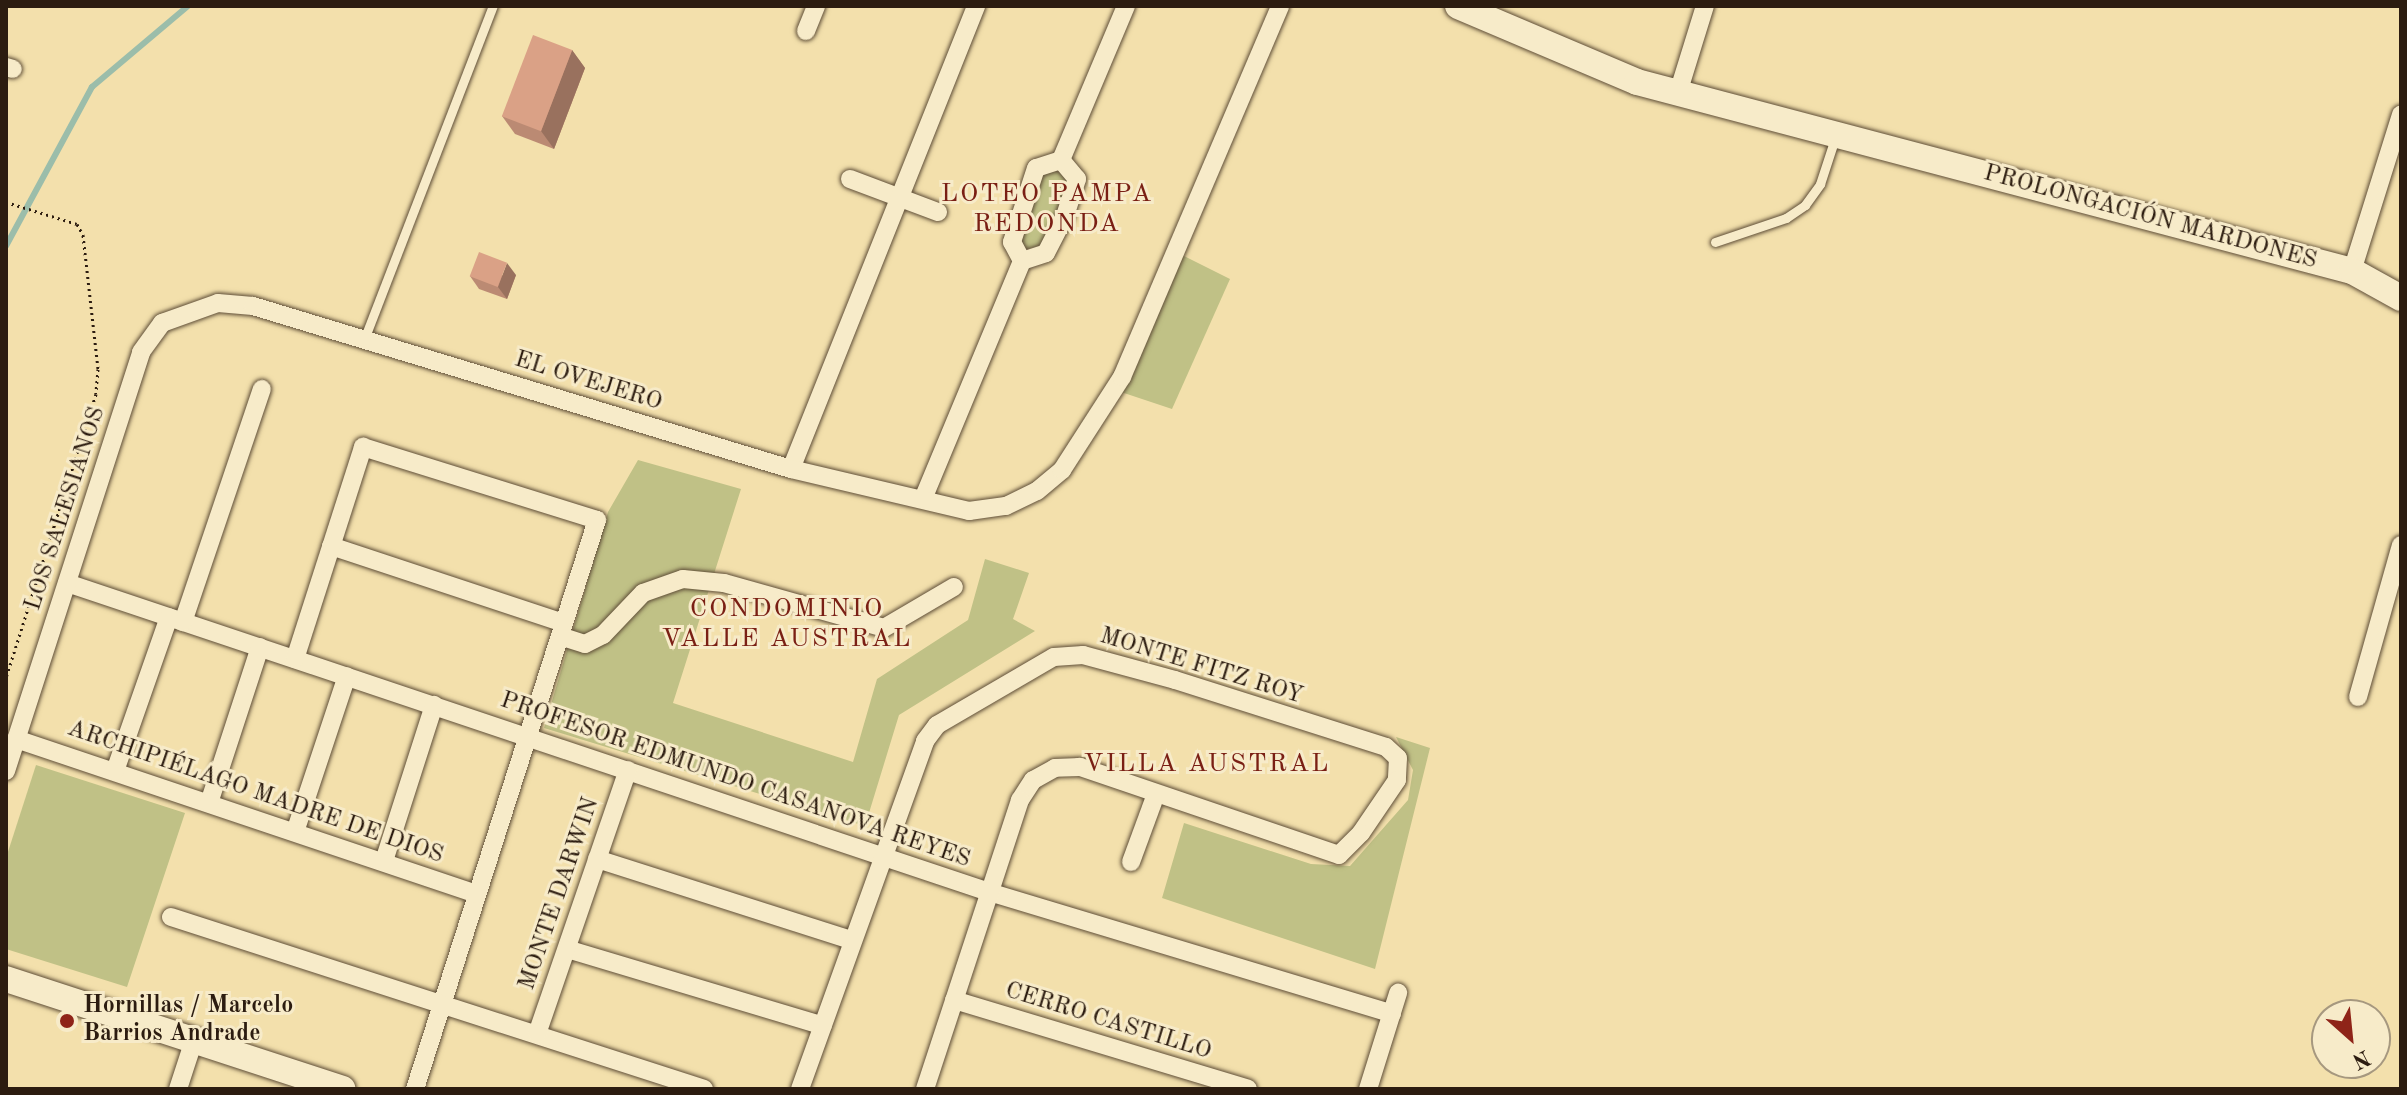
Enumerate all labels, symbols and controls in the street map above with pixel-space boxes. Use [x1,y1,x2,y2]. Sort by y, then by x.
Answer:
street label: PROLONGACIÓN MARDONES [1980,160,2320,276]
district label: LOTEO PAMPA REDONDA [941,179,1153,240]
street label: EL OVEJERO [511,346,665,418]
street label: LOS SALESIANOS [19,403,113,615]
district label: CONDOMINIO VALLE AUSTRAL [662,594,912,656]
street label: MONTE FITZ ROY [1096,622,1306,712]
street label: PROFESOR EDMUNDO CASANOVA REYES [496,687,974,875]
street label: ARCHIPIÉLAGO MADRE DE DIOS [63,715,447,871]
district label: VILLA AUSTRAL [1084,749,1330,781]
street label: MONTE DARWIN [513,794,607,994]
street label: CERRO CASTILLO [1001,977,1215,1067]
place label: Hornillas / Marcelo Barrios Andrade [83,993,293,1049]
north arrow [2311,999,2391,1079]
marker: Hornillas / Marcelo Barrios Andrade [58,1012,76,1030]
text: N [2349,1045,2373,1072]

